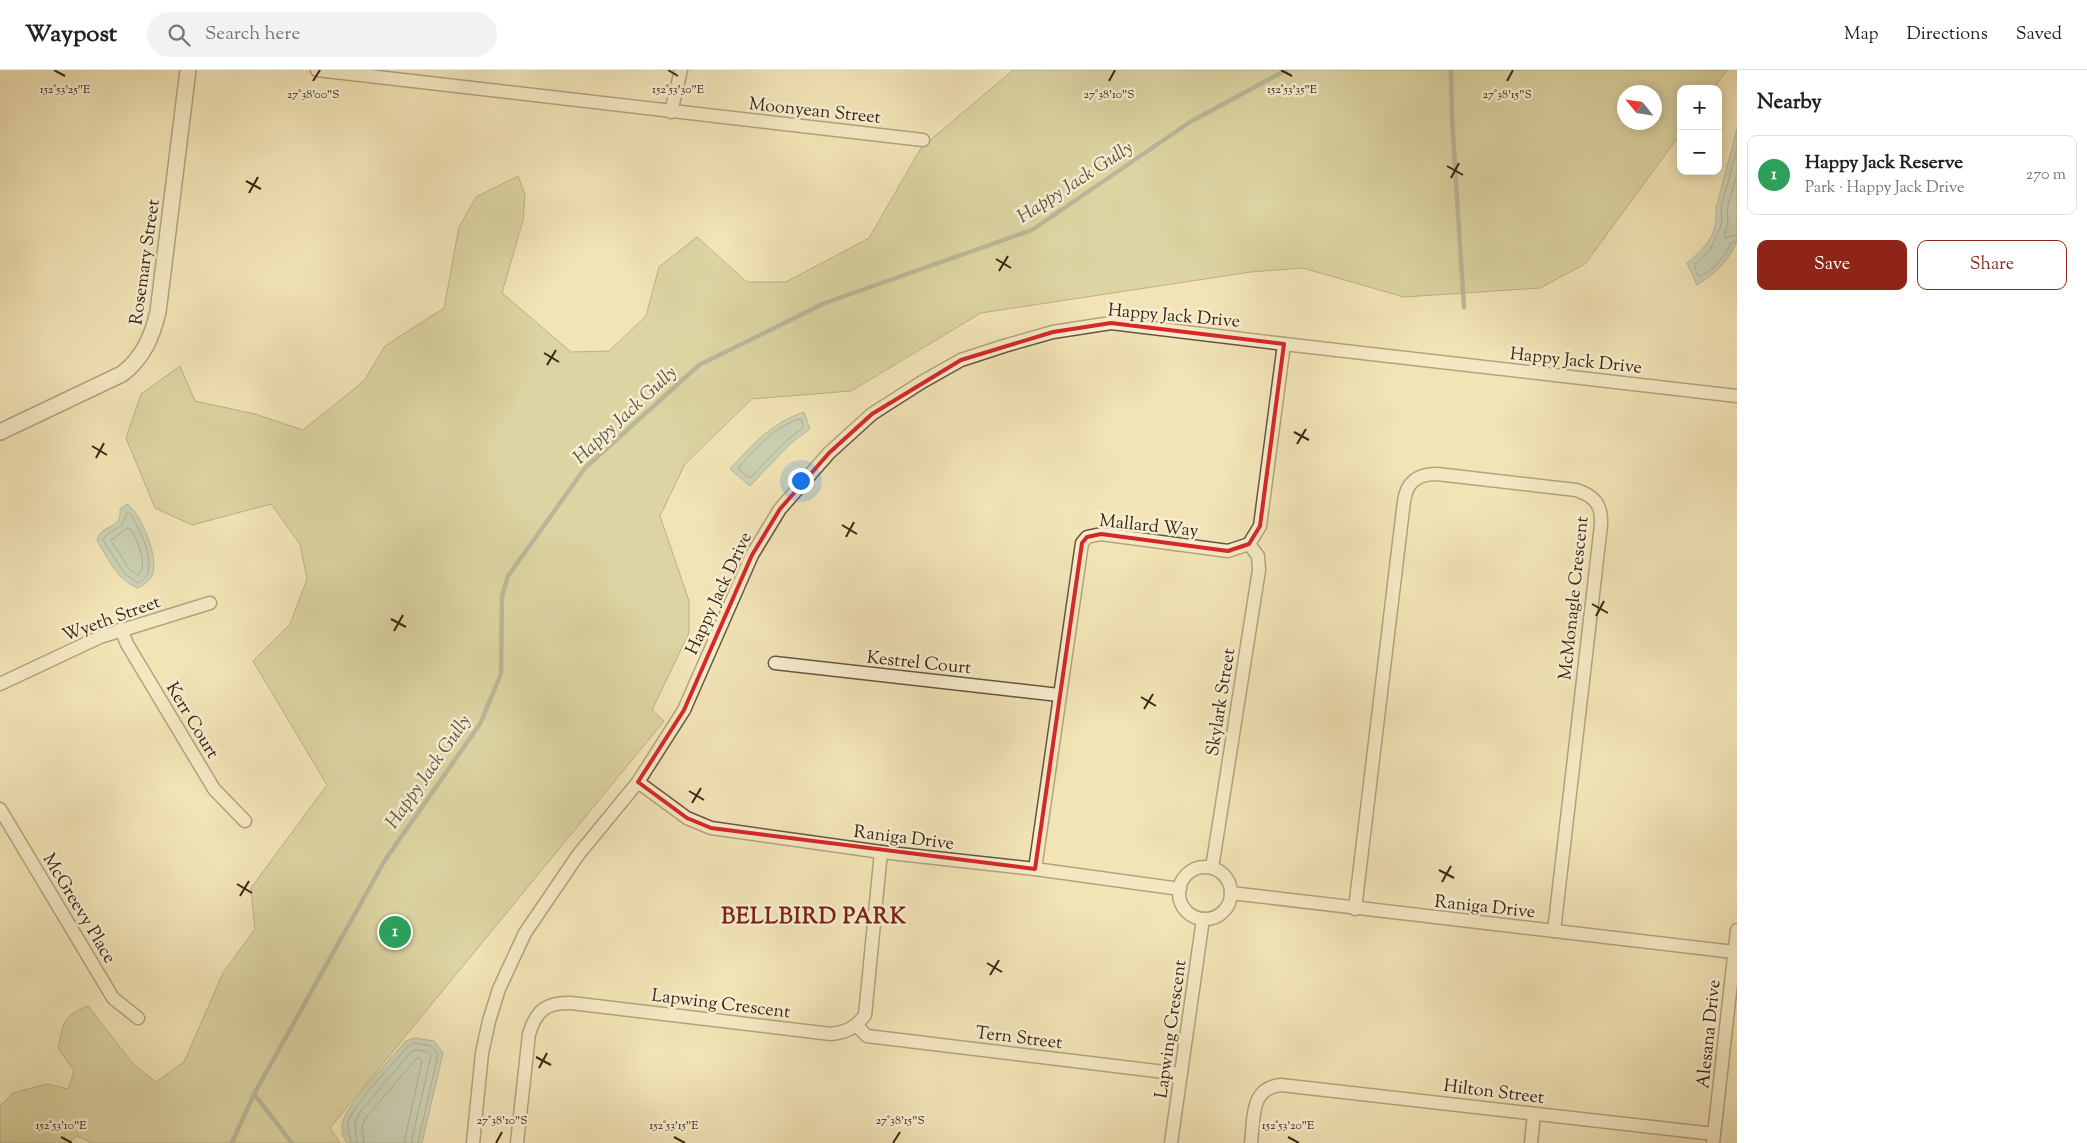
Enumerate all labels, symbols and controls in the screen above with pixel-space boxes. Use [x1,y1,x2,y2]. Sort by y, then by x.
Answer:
search box [147,12,497,57]
text: Waypost [25,18,117,52]
icon: search [165,21,193,49]
text: Search here [205,21,300,48]
text: Map [1844,22,1879,48]
text: Directions [1907,22,1988,48]
text: Saved [2016,22,2062,48]
text: 152°53'25"E [40,81,91,99]
text: 152°53'30"E [652,81,705,99]
text: 152°53'35"E [1267,81,1318,99]
north arrow [1617,85,1662,130]
map controls [1677,85,1722,175]
button: + [1677,85,1722,130]
text: 27°38'00"S [287,86,339,104]
text: 27°38'10"S [1083,86,1135,104]
text: 27°38'15"S [1482,86,1532,104]
text: Nearby [1757,88,1822,118]
street label: Moonyean Street [748,92,882,132]
button: − [1677,130,1722,175]
water label: Happy Jack Gully [1012,135,1139,231]
text: Happy Jack Reserve [1805,150,1963,177]
text: 1 [1771,164,1777,187]
text: 270 m [2026,164,2066,187]
text: Park · Happy Jack Drive [1805,177,1964,200]
street label: Rosemary Street [124,198,168,327]
button: Save [1757,240,1907,290]
button: Share [1917,240,2067,290]
street label: Happy Jack Drive [1107,298,1241,336]
street label: Happy Jack Drive [1508,342,1643,382]
water label: Happy Jack Gully [568,360,684,471]
your location [788,468,814,494]
street label: Mallard Way [1098,509,1200,545]
street label: McMonagle Crescent [1553,515,1597,681]
street label: Happy Jack Drive [680,528,760,659]
street label: Wyeth Street [59,590,164,650]
street label: Kestrel Court [865,646,972,682]
street label: Skylark Street [1201,646,1243,758]
street label: Kerr Court [158,678,224,764]
water label: Happy Jack Gully [380,710,478,835]
street label: Raniga Drive [852,820,956,858]
street label: McGreevy Place [35,849,121,969]
street label: Raniga Drive [1433,890,1536,926]
district label: BELLBIRD PARK [721,902,907,934]
pin: 1 [379,913,411,951]
street label: Lapwing Crescent [1149,958,1195,1100]
street label: Alesana Drive [1691,979,1729,1090]
street label: Lapwing Crescent [650,984,792,1026]
street label: Tern Street [974,1021,1064,1057]
street label: Hilton Street [1442,1074,1546,1112]
text: 27°38'10"S [476,1112,528,1130]
text: 27°38'15"S [875,1112,925,1130]
text: 152°53'10"E [35,1117,87,1135]
text: 152°53'15"E [649,1117,699,1135]
text: 152°53'20"E [1262,1117,1315,1135]

